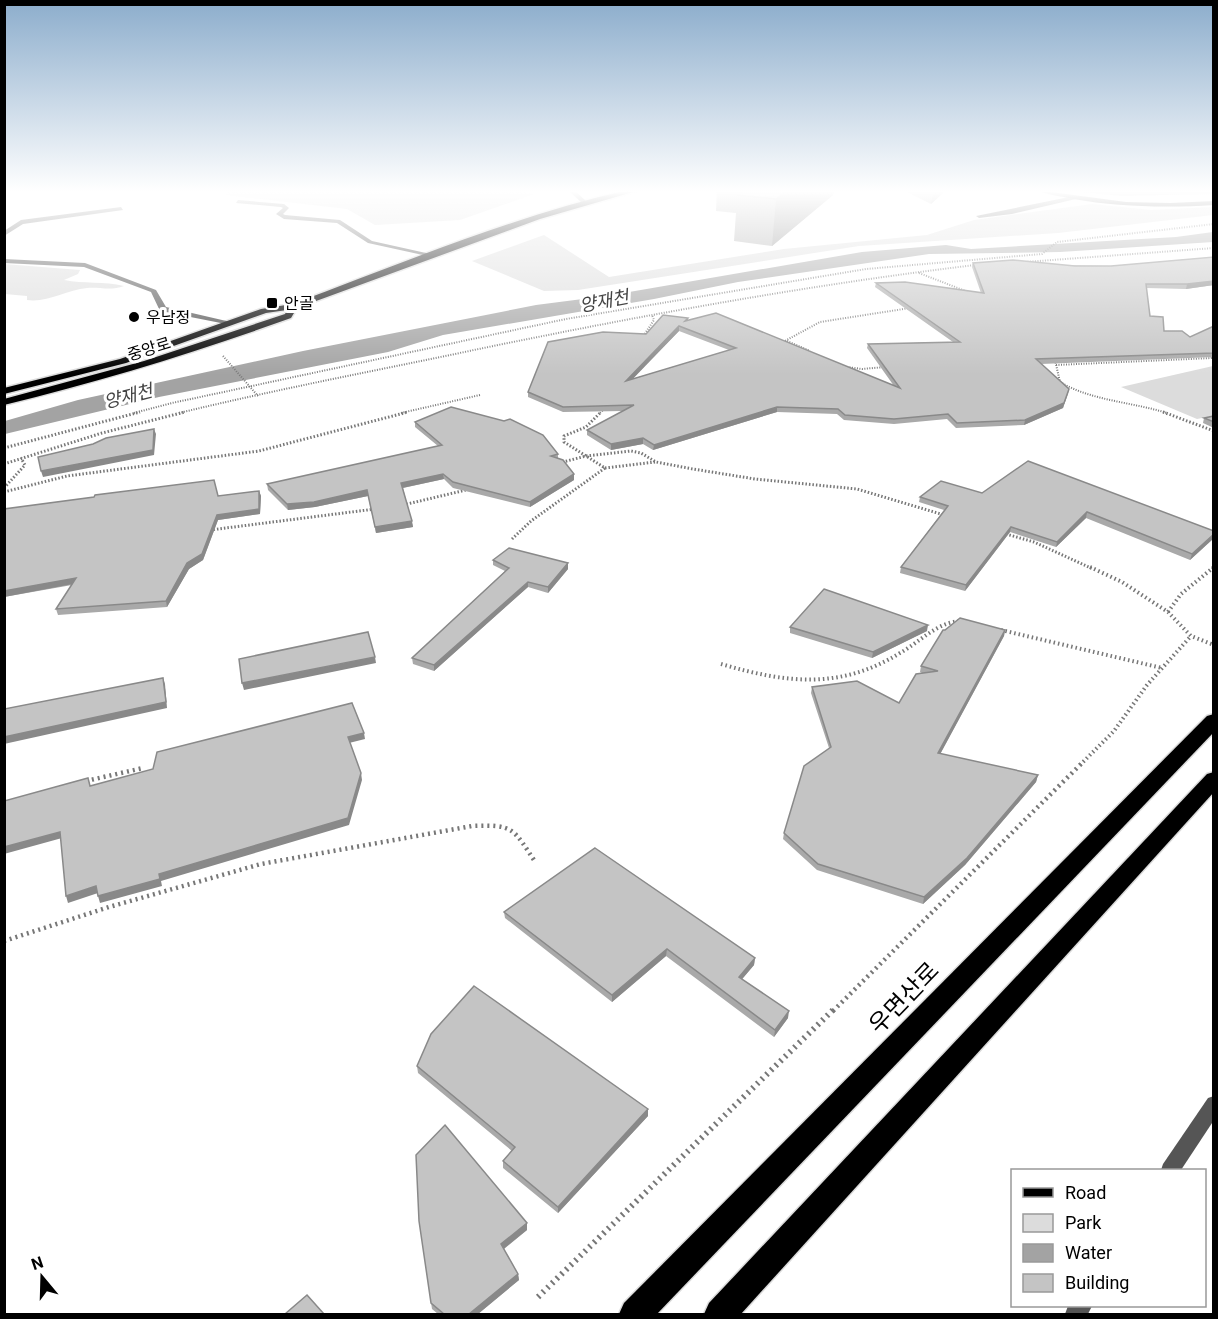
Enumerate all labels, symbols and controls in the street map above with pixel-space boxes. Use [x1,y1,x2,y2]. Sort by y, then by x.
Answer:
water label: 양재천 [578,285,633,316]
place label: 안골 [284,294,314,313]
marker: 안골 [265,296,279,310]
place label: 우남정 [146,308,190,327]
marker: 우남정 [127,310,141,324]
street label: 중앙로 [125,333,173,365]
water label: 양재천 [101,379,157,412]
street label: 우면산로 [863,957,945,1039]
legend [1011,1169,1206,1307]
text: Road [1065,1182,1106,1203]
text: Park [1065,1212,1102,1233]
text: Water [1065,1242,1112,1263]
north arrow [12,1247,72,1307]
text: N [29,1252,46,1274]
text: Building [1065,1272,1129,1293]

